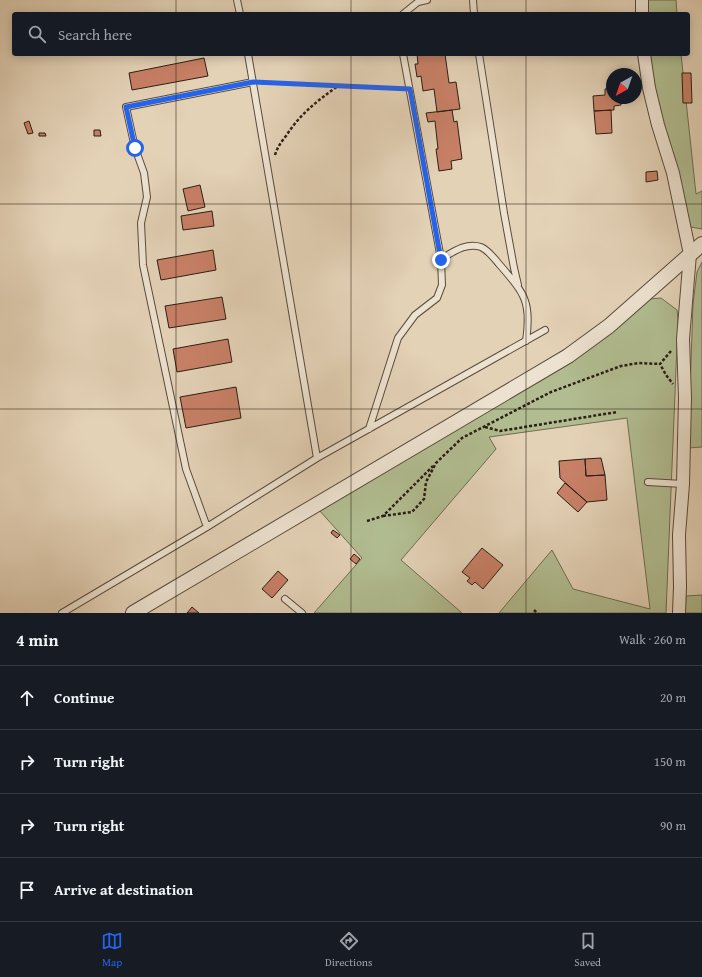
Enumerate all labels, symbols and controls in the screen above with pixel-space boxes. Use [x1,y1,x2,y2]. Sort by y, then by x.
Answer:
search box [12,12,690,56]
icon: search [26,23,48,45]
text: Search here [58,24,132,45]
north arrow [606,68,642,104]
route start [126,139,144,157]
route end [432,251,450,269]
text: 4 min [16,627,58,652]
text: Walk · 260 m [619,630,686,649]
icon: ahead [16,687,38,709]
text: Continue [54,687,115,708]
text: 20 m [660,688,686,707]
icon: right [16,751,38,773]
text: Turn right [54,751,125,772]
text: 150 m [654,752,686,771]
icon: right [16,815,38,837]
text: Turn right [54,815,125,836]
text: 90 m [660,816,686,835]
icon: arrive [16,879,38,901]
text: Arrive at destination [54,879,193,900]
tab: Map [101,930,123,970]
tab: Directions [325,930,372,970]
tab: Saved [574,930,601,970]

